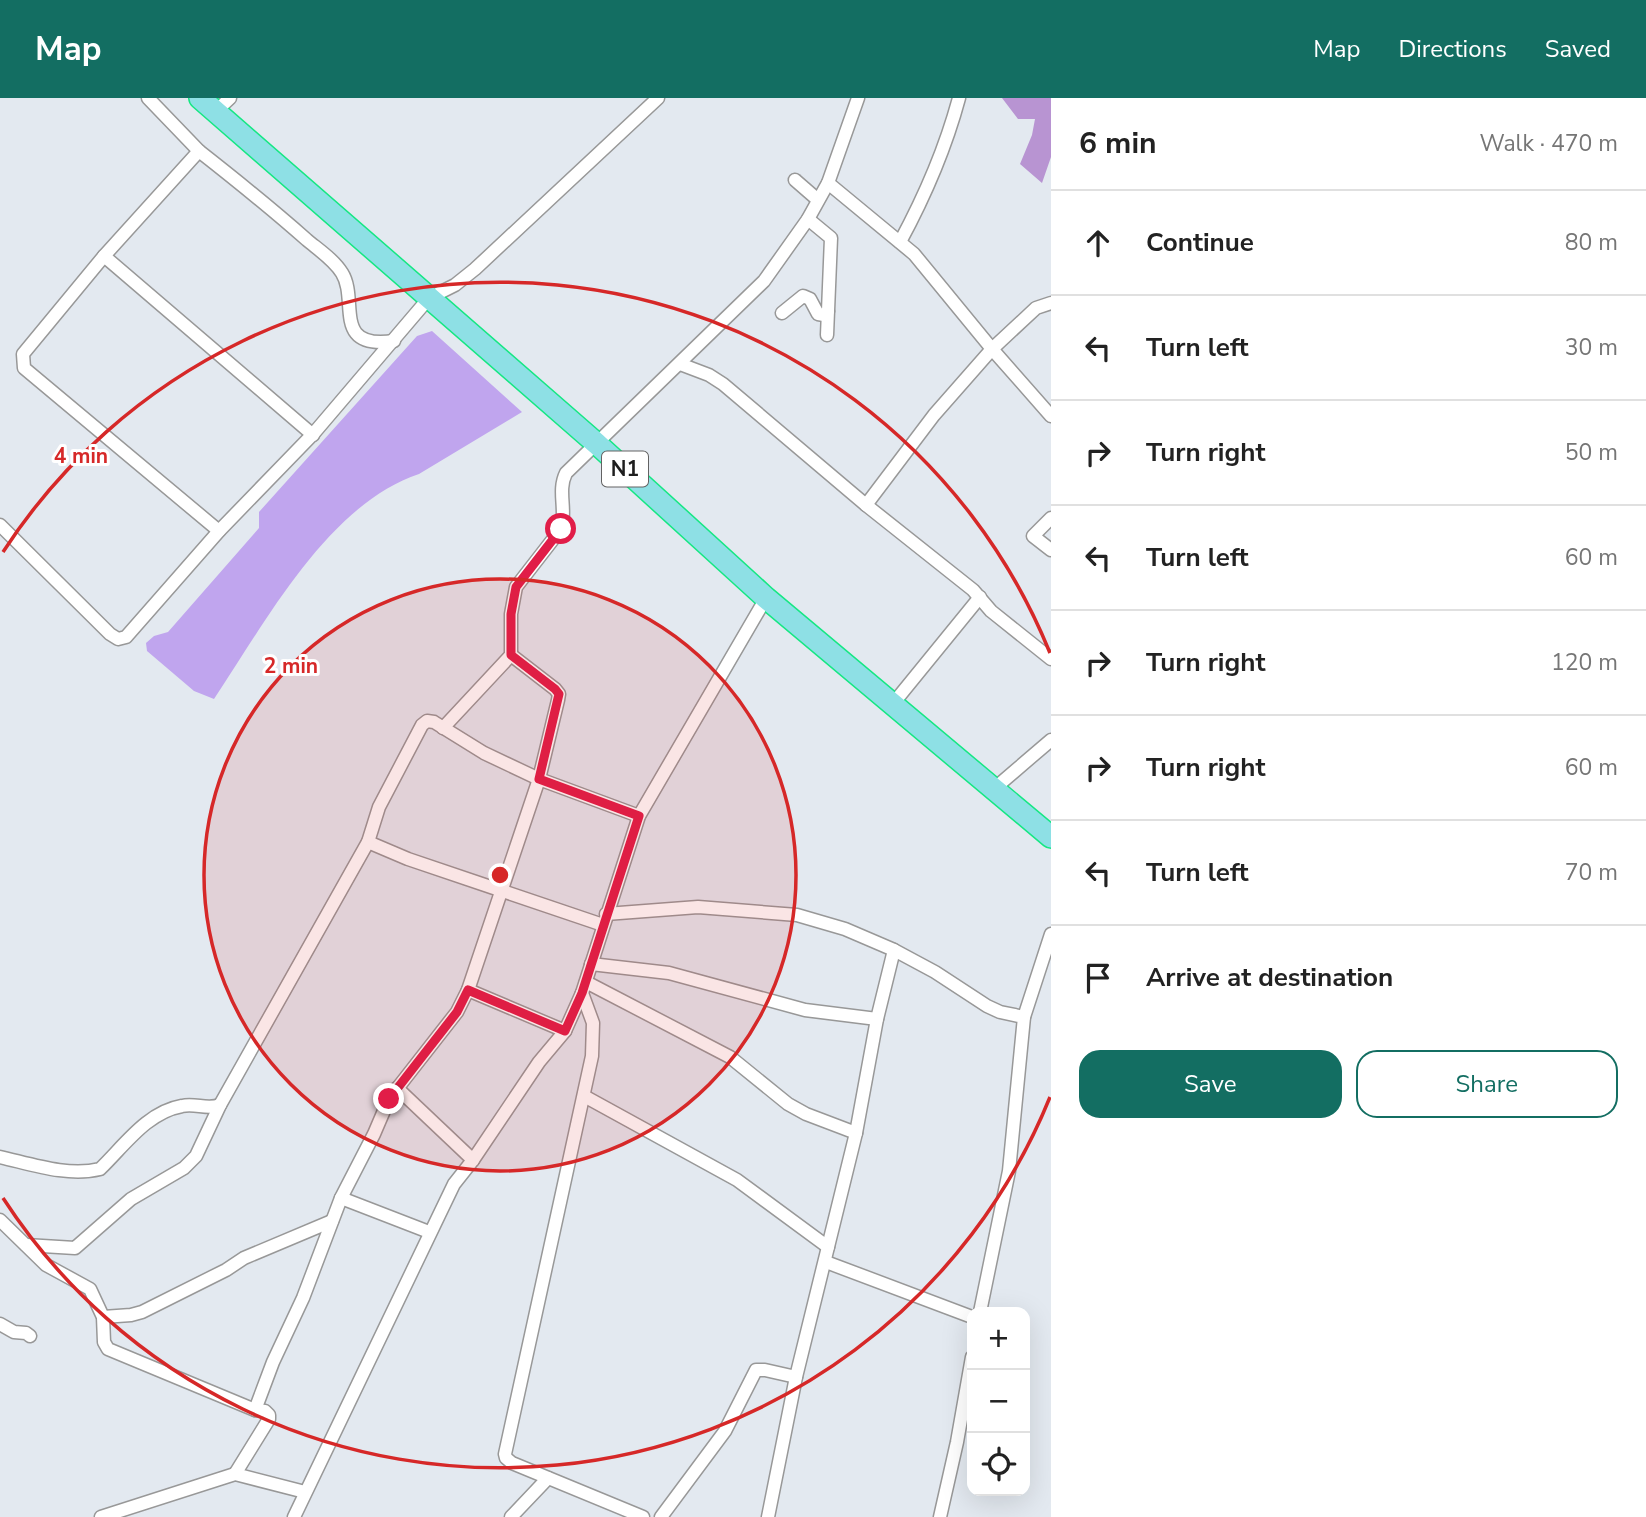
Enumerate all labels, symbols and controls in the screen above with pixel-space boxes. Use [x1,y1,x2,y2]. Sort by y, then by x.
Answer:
text: Map [35,27,102,72]
text: Map [1313,33,1360,65]
text: Directions [1398,33,1507,65]
text: Saved [1545,33,1611,65]
text: 6 min [1079,123,1157,164]
text: Walk · 470 m [1479,128,1618,159]
icon: ahead [1079,224,1117,262]
text: Continue [1146,225,1254,260]
text: 80 m [1565,227,1618,258]
icon: left [1079,329,1117,367]
text: Turn left [1146,330,1249,365]
text: 30 m [1565,332,1618,363]
icon: right [1079,434,1117,472]
text: Turn right [1146,435,1265,470]
text: 50 m [1565,437,1618,468]
text: 4 min [54,442,108,470]
road number: N1 [602,452,648,486]
route start [545,513,576,544]
icon: left [1079,539,1117,577]
text: Turn left [1146,540,1249,575]
text: 60 m [1565,542,1618,573]
icon: right [1079,644,1117,682]
text: Turn right [1146,645,1265,680]
text: 120 m [1551,647,1618,678]
text: 2 min [264,652,318,680]
icon: right [1079,749,1117,787]
text: Turn right [1146,750,1265,785]
text: 60 m [1565,752,1618,783]
icon: left [1079,854,1117,892]
text: Turn left [1146,855,1249,890]
text: 70 m [1565,857,1618,888]
centre of rings [488,863,512,887]
icon: arrive [1079,959,1117,997]
text: Arrive at destination [1146,960,1393,995]
button: Save [1079,1050,1342,1118]
button: Share [1356,1050,1618,1118]
route end [373,1083,404,1114]
map controls [967,1307,1030,1496]
button: + [967,1307,1030,1370]
button: − [967,1370,1030,1433]
button: locate [967,1433,1030,1496]

